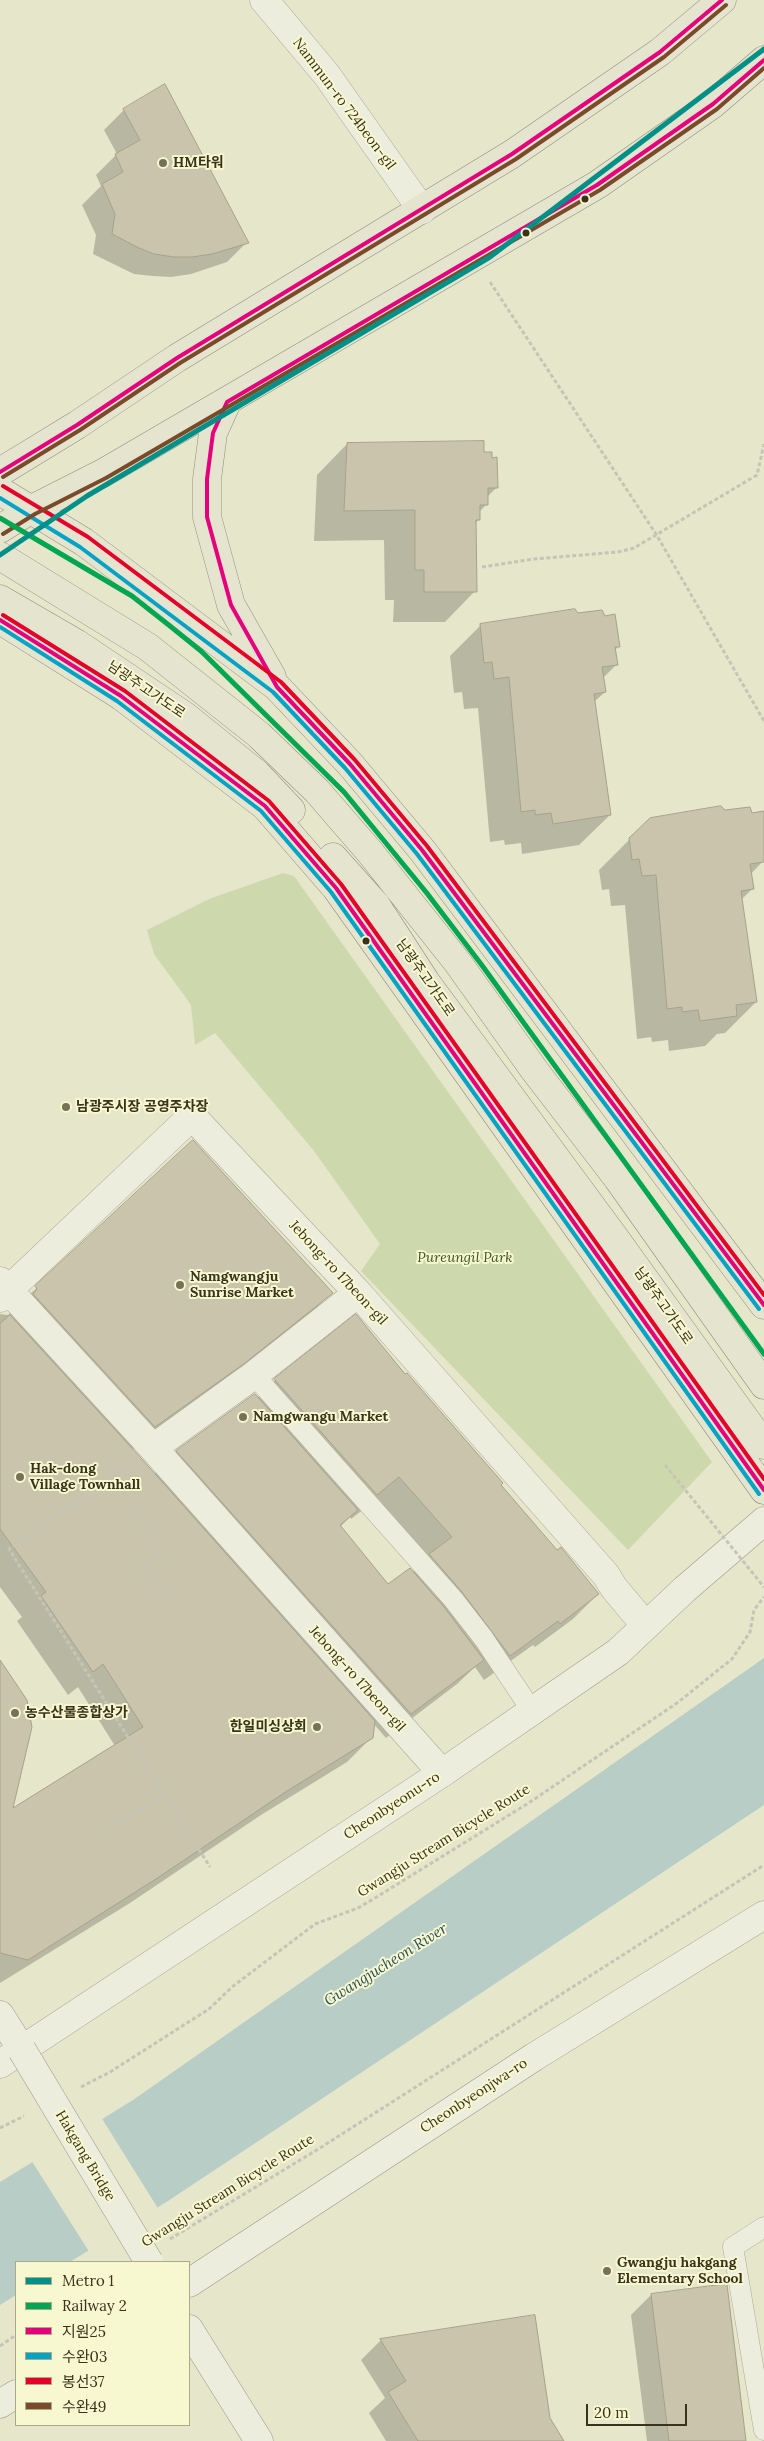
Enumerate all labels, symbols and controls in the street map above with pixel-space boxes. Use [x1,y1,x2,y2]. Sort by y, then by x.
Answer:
street label: Nammun-ro 724beon-gil [289,35,399,173]
place label: HM타워 [173,155,224,171]
marker: HM타워 [157,157,169,169]
unlabelled marker [580,194,590,204]
unlabelled marker [521,228,531,238]
street label: 남광주고가도로 [104,658,188,722]
unlabelled marker [361,936,371,946]
street label: 남광주고가도로 [392,936,458,1020]
place label: 남광주시장 공영주차장 [76,1099,208,1115]
marker: 남광주시장 공영주차장 [60,1101,72,1113]
street label: Jebong-ro 17beon-gil [285,1217,391,1329]
park label: Pureungil Park [417,1250,513,1266]
street label: 남광주고가도로 [630,1264,696,1348]
place label: Namgwangju Sunrise Market [190,1269,294,1302]
marker: Namgwangju Sunrise Market [174,1279,186,1291]
place label: Namgwangu Market [253,1409,388,1425]
marker: Namgwangu Market [237,1411,249,1423]
place label: Hak-dong Village Townhall [30,1461,140,1494]
marker: Hak-dong Village Townhall [14,1471,26,1483]
street label: Jebong-ro 17beon-gil [305,1623,409,1735]
place label: 농수산물종합상가 [25,1705,128,1721]
marker: 농수산물종합상가 [9,1707,21,1719]
place label: 한일미싱상회 [230,1719,307,1735]
marker: 한일미싱상회 [311,1721,323,1733]
street label: Cheonbyeonu-ro [341,1769,443,1843]
street label: Gwangju Stream Bicycle Route [355,1781,533,1901]
water label: Gwangjucheon River [321,1920,451,2010]
street label: Cheonbyeonjwa-ro [417,2055,531,2137]
street label: Hakgang Bridge [51,2108,119,2204]
street label: Gwangju Stream Bicycle Route [139,2131,317,2251]
place label: Gwangju hakgang Elementary School [617,2255,743,2288]
legend [15,2261,190,2426]
marker: Gwangju hakgang Elementary School [601,2265,613,2277]
text: Metro 1 [62,2271,114,2290]
text: Railway 2 [62,2296,127,2315]
text: 지원25 [62,2322,106,2341]
text: 수완03 [62,2347,107,2366]
text: 봉선37 [62,2372,105,2391]
scale bar [589,2394,690,2426]
text: 수완49 [62,2397,106,2416]
text: 20 m [594,2403,629,2422]

